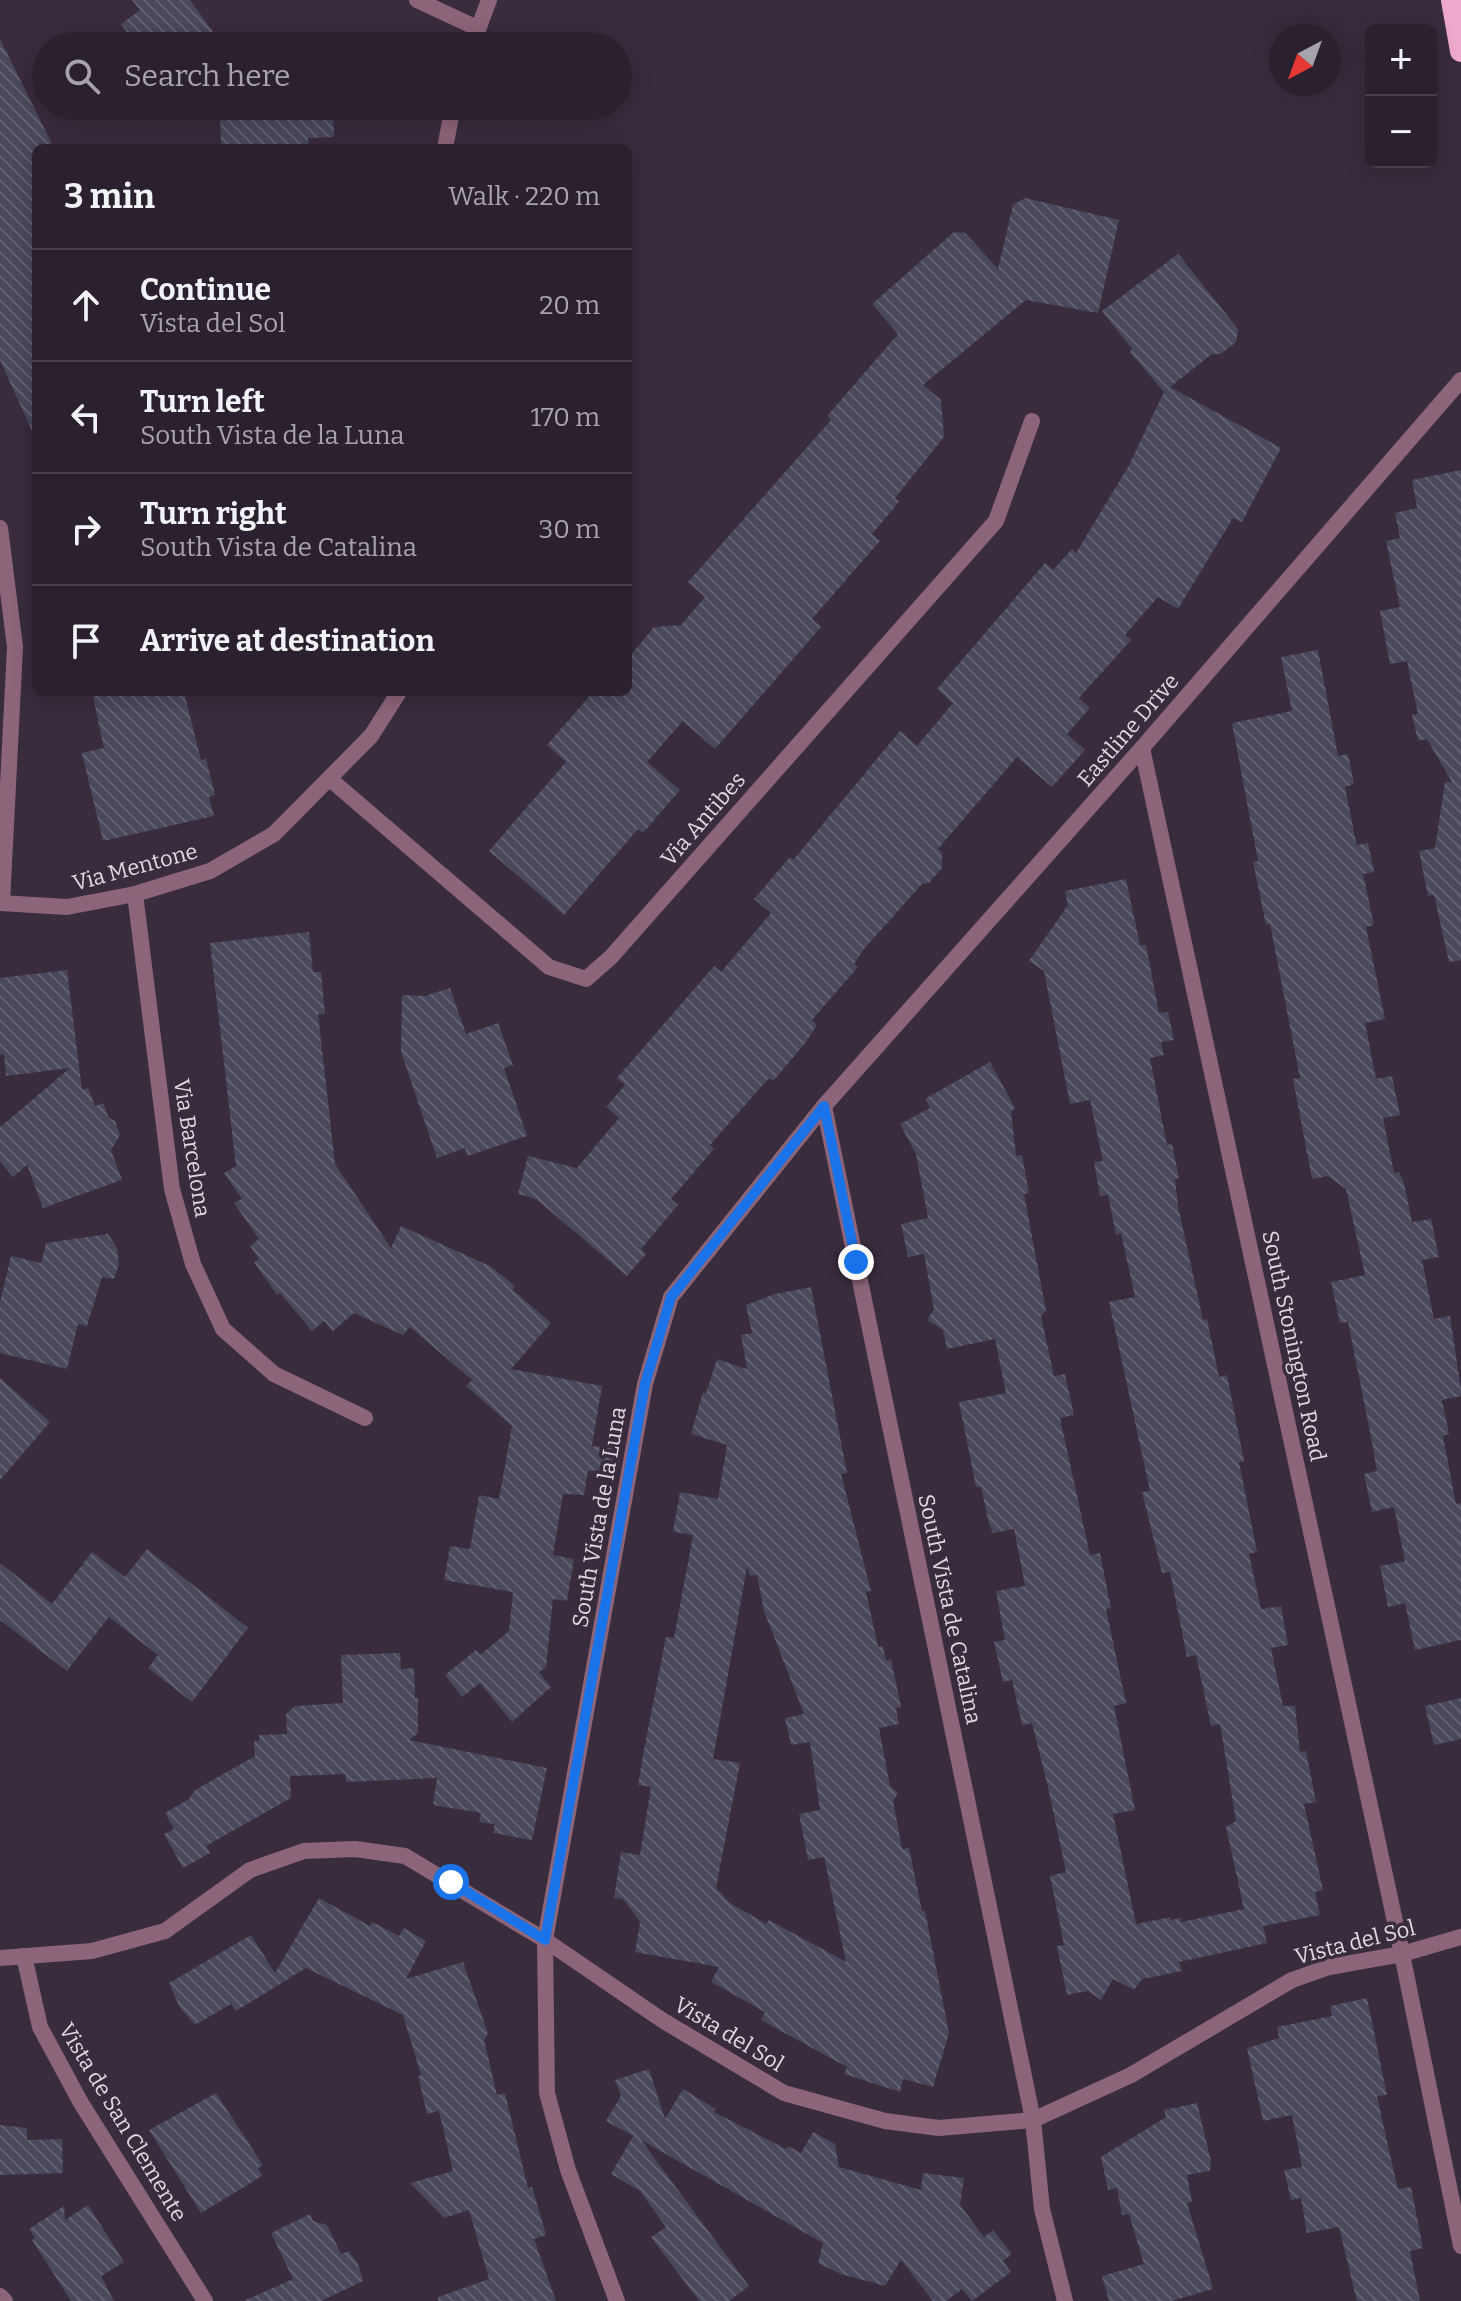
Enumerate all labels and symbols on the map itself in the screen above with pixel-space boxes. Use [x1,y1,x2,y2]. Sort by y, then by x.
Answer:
north arrow [1269,24,1341,96]
street label: Eastline Drive [1072,668,1184,792]
street label: Via Antibes [655,766,751,872]
street label: Via Mentone [69,837,201,897]
street label: Via Barcelona [168,1077,216,1219]
street label: South Stonington Road [1256,1228,1332,1464]
route end [838,1244,874,1280]
street label: South Vista de la Luna [566,1404,632,1630]
street label: South Vista de Catalina [912,1492,988,1726]
route start [433,1864,469,1900]
street label: Vista del Sol [1292,1914,1418,1970]
street label: Vista del Sol [669,1991,789,2077]
street label: Vista de San Clemente [53,2018,193,2226]

